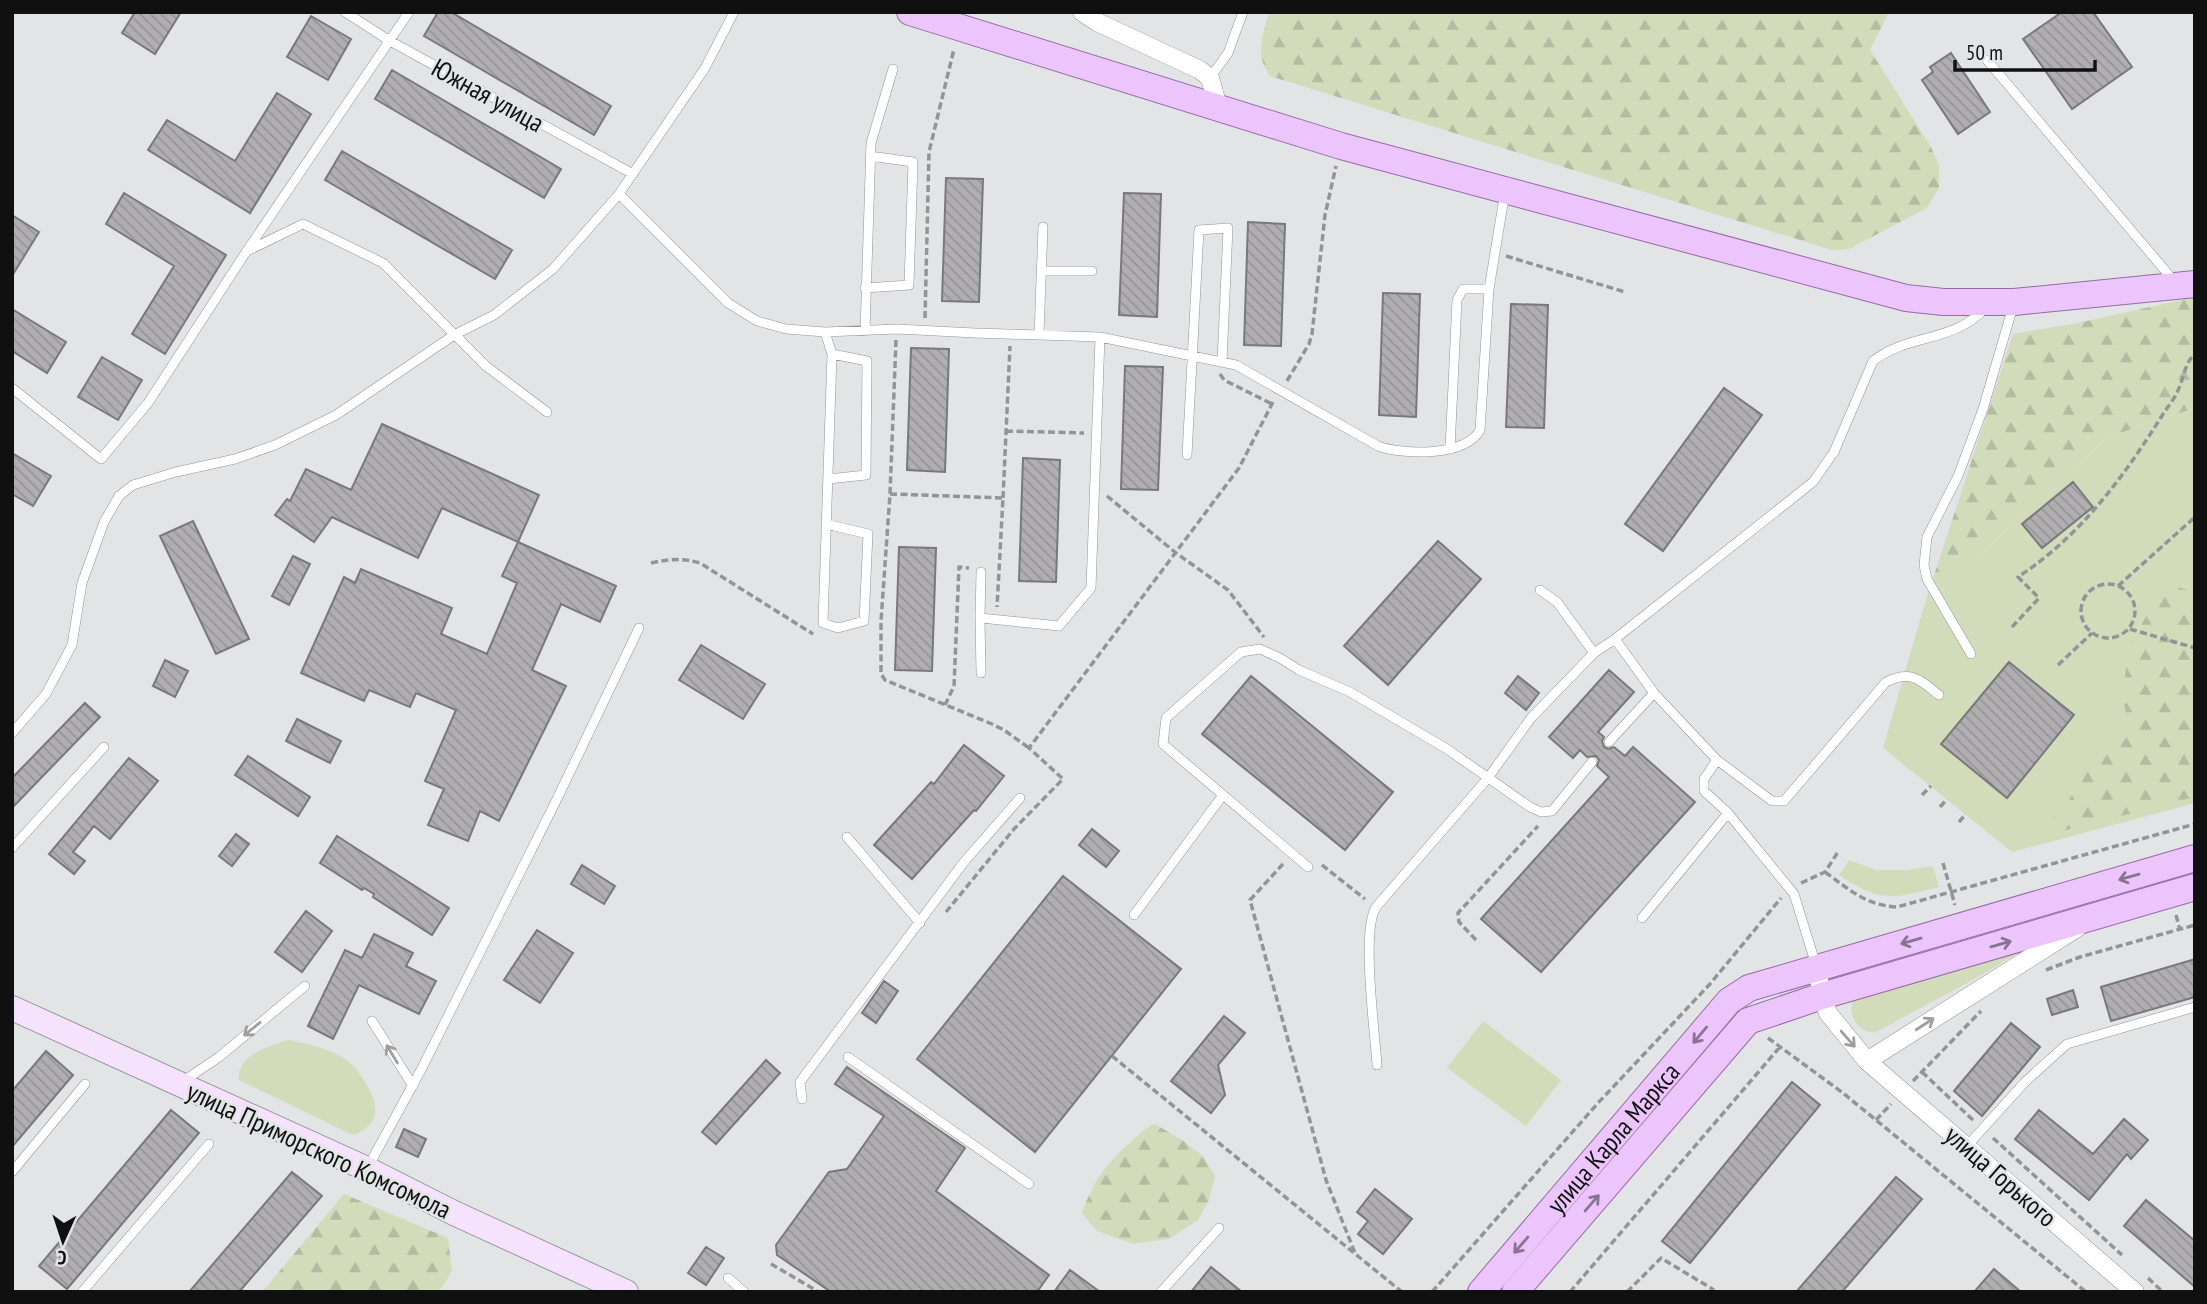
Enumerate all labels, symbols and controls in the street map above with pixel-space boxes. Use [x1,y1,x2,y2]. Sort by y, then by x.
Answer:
scale bar [1955,28,2095,72]
text: 50 m [1966,39,2003,66]
street label: Южная улица [426,51,550,139]
one-way arrow [2119,871,2141,884]
one-way arrow [1900,935,1923,948]
one-way arrow [1989,936,2011,949]
one-way arrow [1914,1017,1934,1031]
one-way arrow [244,1022,262,1037]
one-way arrow [1692,1025,1708,1043]
one-way arrow [1840,1030,1856,1048]
one-way arrow [385,1044,399,1064]
street label: улица Карла Маркса [1539,1055,1686,1220]
street label: улица Приморского Комсомола [182,1074,456,1226]
street label: улица Горького [1938,1118,2064,1234]
one-way arrow [1584,1194,1600,1212]
north arrow [28,1206,98,1276]
one-way arrow [1513,1236,1529,1254]
text: С [57,1246,67,1270]

